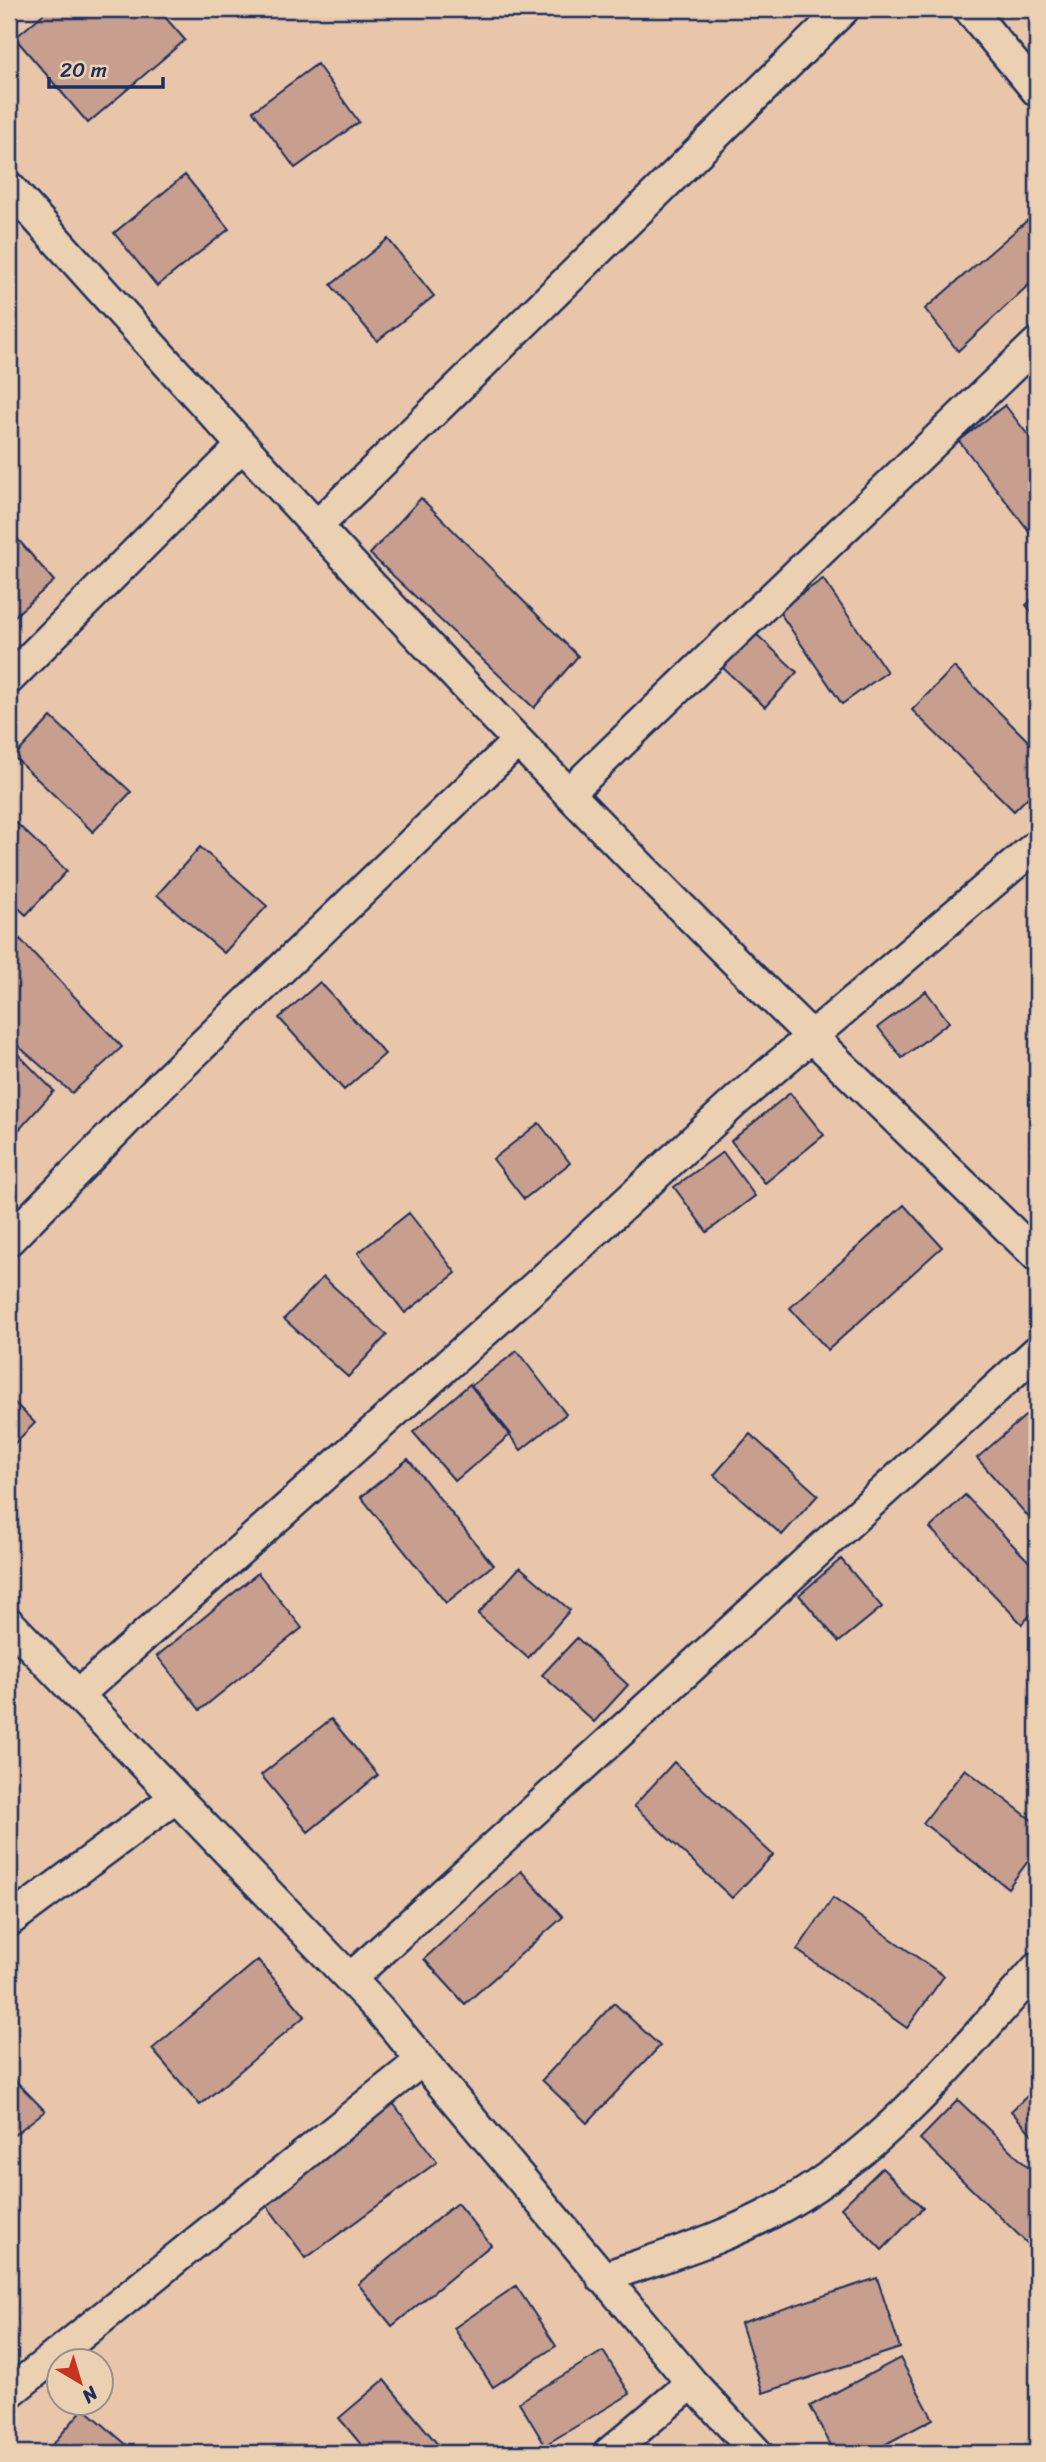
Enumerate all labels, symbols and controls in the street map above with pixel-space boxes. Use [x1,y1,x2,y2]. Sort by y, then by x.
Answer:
scale bar [49,46,163,90]
text: 20 m [60,51,107,89]
north arrow [46,2346,116,2416]
text: N [74,2377,106,2413]

